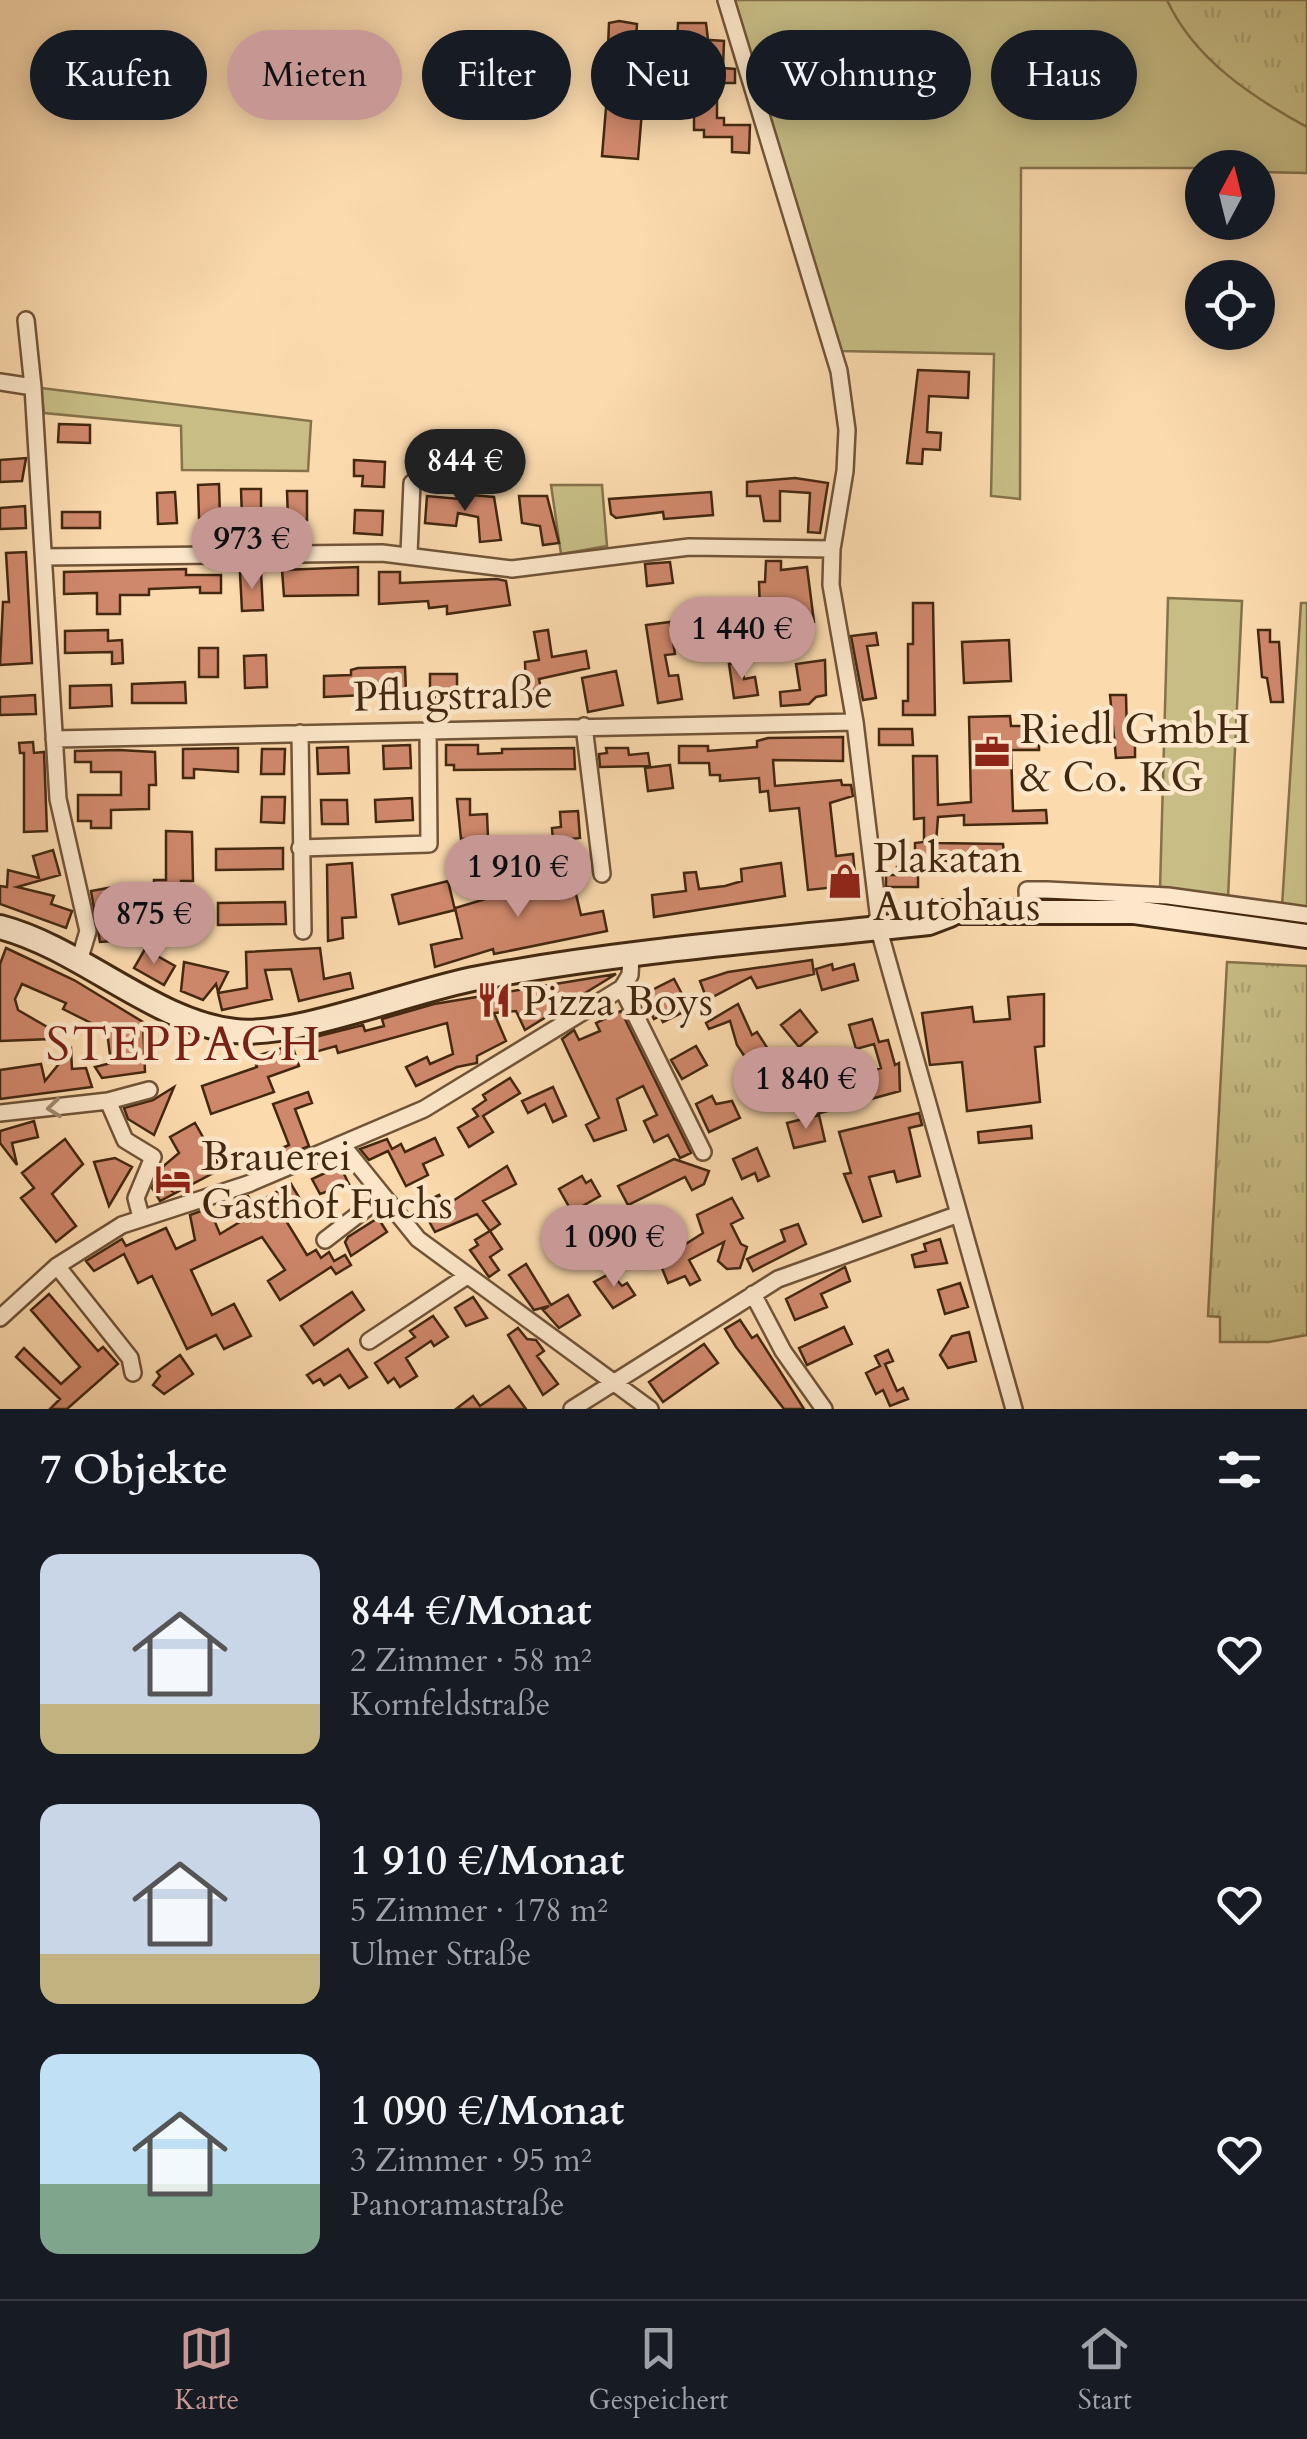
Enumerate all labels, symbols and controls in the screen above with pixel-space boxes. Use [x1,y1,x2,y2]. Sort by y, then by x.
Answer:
chip: Kaufen [30,30,207,120]
chip: Mieten [227,30,402,120]
chip: Filter [422,30,571,120]
chip: Neu [591,30,726,120]
chip: Wohnung [746,30,971,120]
chip: Haus [991,30,1137,120]
north arrow [1185,150,1275,240]
map controls [1185,150,1275,350]
button: locate [1185,260,1275,350]
pin: 844 € [395,429,535,514]
text: 844 € [427,439,503,483]
pin: 973 € [182,507,322,592]
text: 973 € [214,517,290,561]
pin: 1 440 € [650,597,834,682]
text: 1 440 € [691,607,793,651]
street label: Pflugstraße [352,665,554,726]
place label: Riedl GmbH & Co. KG [1020,701,1251,806]
office icon: Riedl GmbH & Co. KG [973,733,1011,771]
place label: Plakatan Autohaus [873,830,1040,935]
pin: 1 910 € [426,835,610,920]
text: 1 910 € [467,845,569,889]
shop icon: Plakatan Autohaus [826,862,864,900]
pin: 875 € [84,882,224,967]
text: 875 € [116,892,192,936]
place label: Pizza Boys [522,973,713,1030]
restaurant icon: Pizza Boys [475,981,513,1019]
district label: STEPPACH [46,1012,322,1077]
pin: 1 840 € [714,1047,898,1132]
text: 1 840 € [755,1057,857,1101]
one-way arrow [45,1096,61,1118]
place label: Brauerei Gasthof Fuchs [201,1128,453,1233]
hotel icon: Brauerei Gasthof Fuchs [154,1160,192,1198]
pin: 1 090 € [522,1205,706,1290]
text: 1 090 € [563,1215,665,1259]
text: 7 Objekte [40,1441,228,1498]
icon: filters [1212,1442,1267,1497]
text: 844 €/Monat [350,1582,591,1639]
icon: home [120,1594,240,1714]
icon: heart [1212,1627,1267,1682]
text: 2 Zimmer · 58 m² [350,1639,592,1683]
text: Kornfeldstraße [350,1683,550,1727]
text: 1 910 €/Monat [350,1832,624,1889]
icon: home [120,1844,240,1964]
icon: heart [1212,1877,1267,1932]
text: 5 Zimmer · 178 m² [350,1889,608,1933]
text: Ulmer Straße [350,1933,531,1977]
text: 1 090 €/Monat [350,2082,624,2139]
icon: home [120,2094,240,2214]
icon: heart [1212,2127,1267,2182]
text: 3 Zimmer · 95 m² [350,2139,592,2183]
text: Panoramastraße [350,2183,565,2227]
tab: Karte [175,2321,239,2419]
tab: Gespeichert [589,2321,728,2419]
tab: Start [1077,2321,1132,2419]

